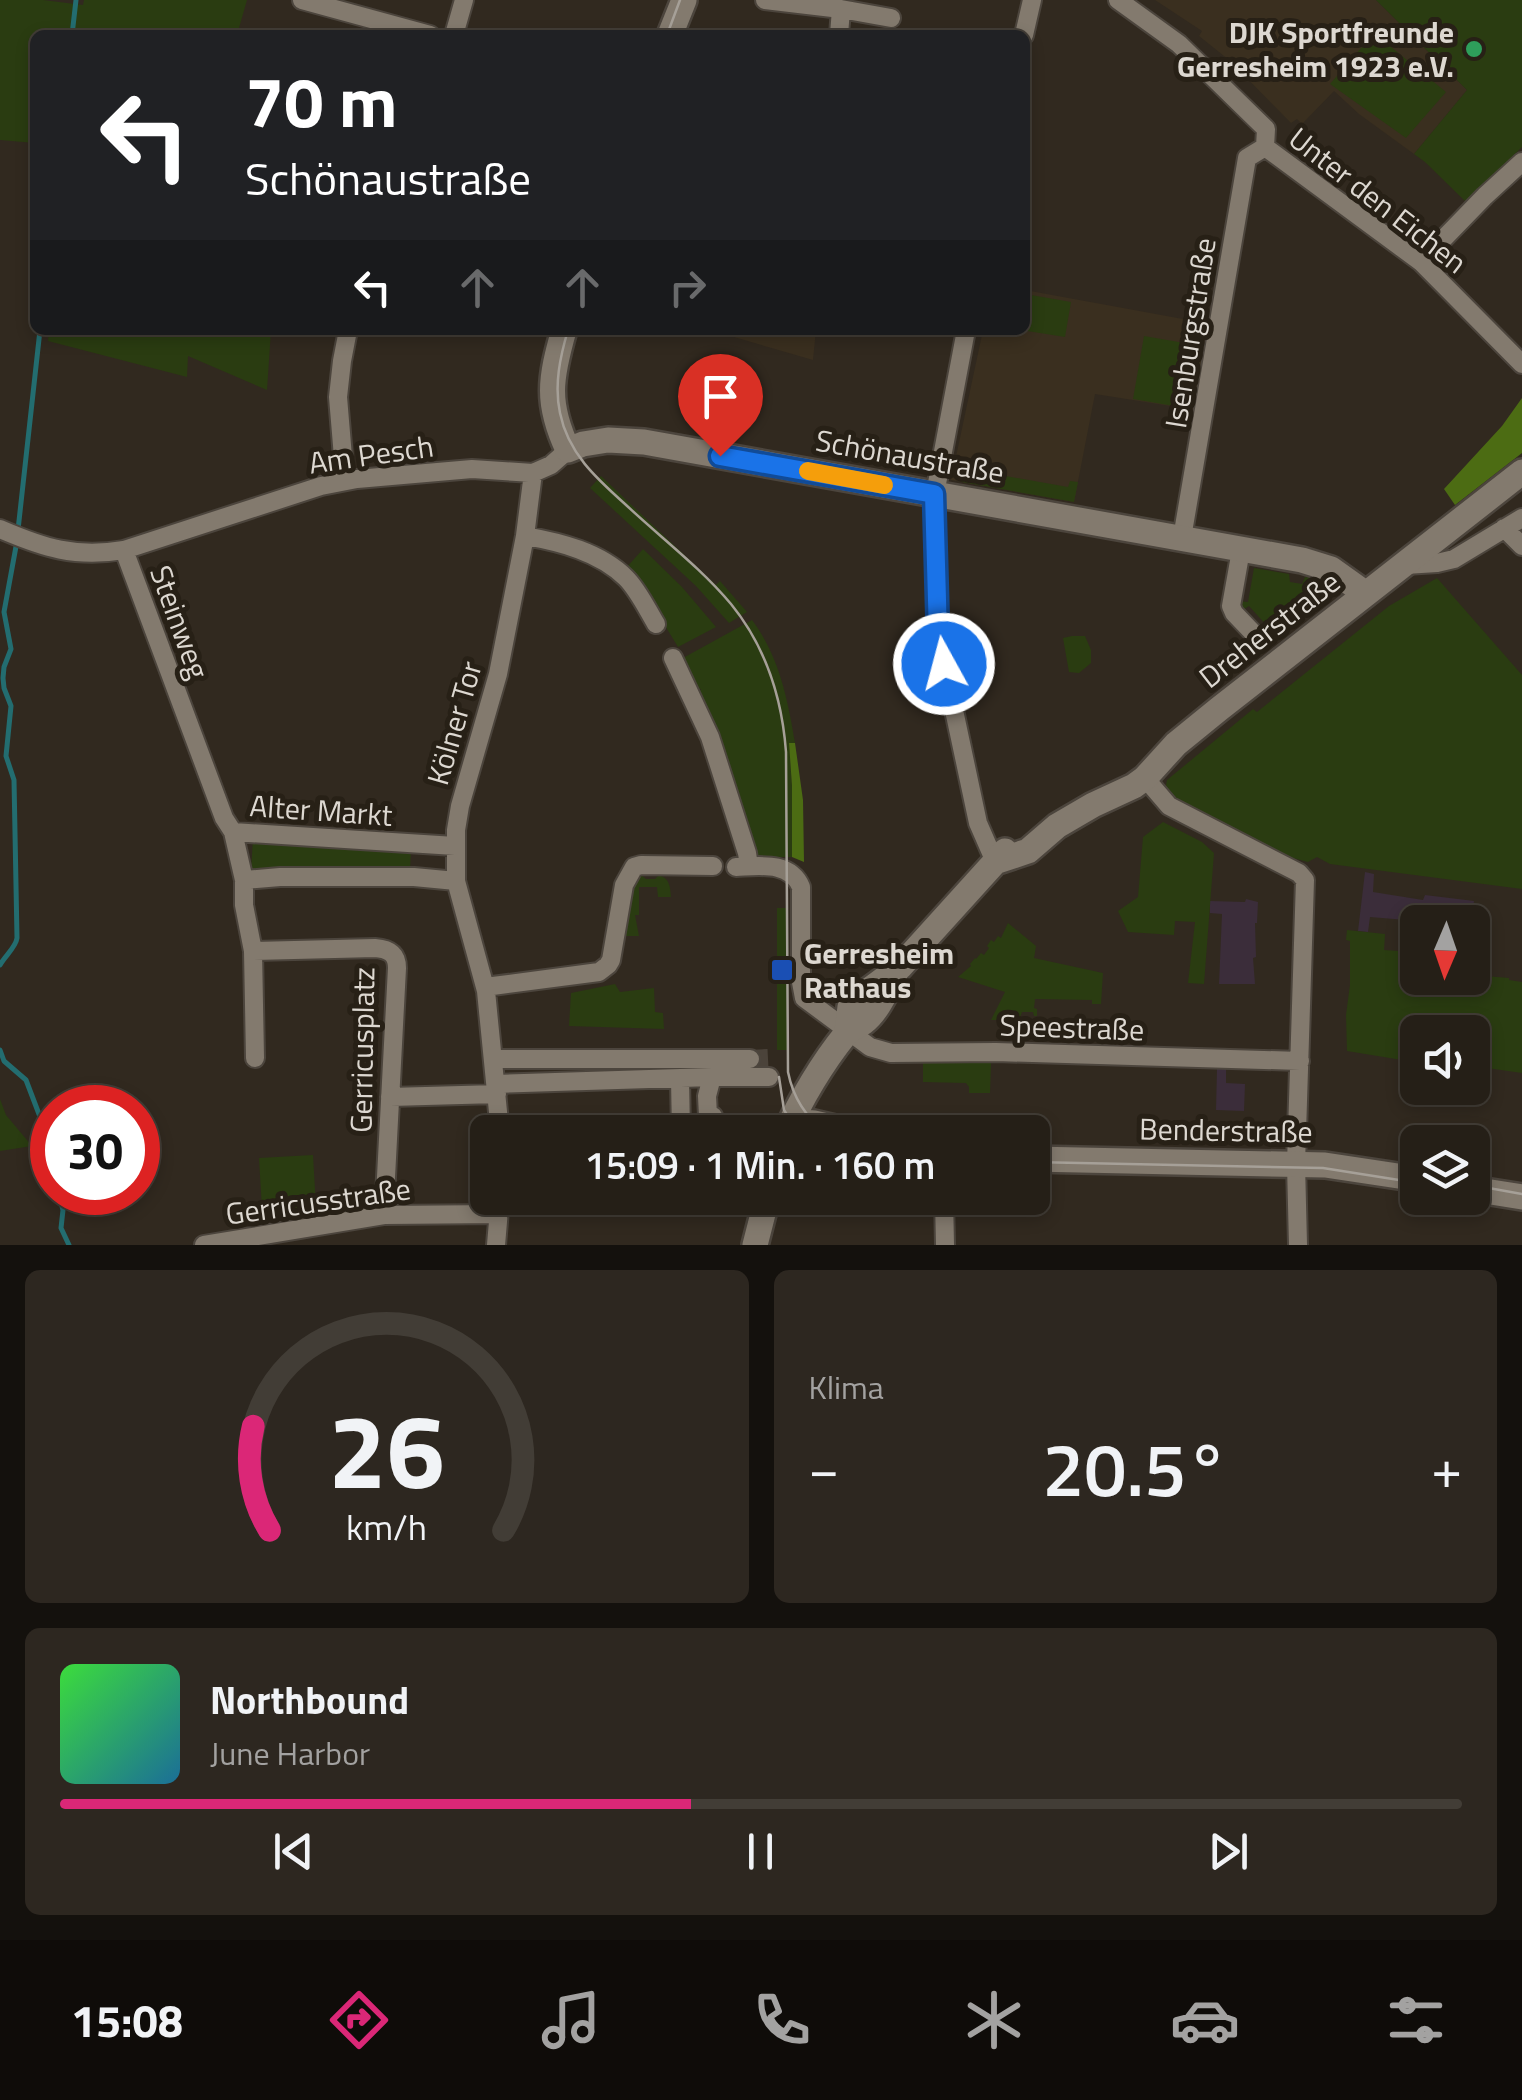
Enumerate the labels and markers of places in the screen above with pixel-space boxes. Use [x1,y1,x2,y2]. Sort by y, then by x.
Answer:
place label: DJK Sportfreunde Gerresheim 1923 e.V. [1177,9,1454,89]
marker: DJK Sportfreunde Gerresheim 1923 e.V. [1463,38,1485,60]
pin [678,354,763,457]
place label: Gerresheim Rathaus [804,930,954,1010]
marker: Gerresheim Rathaus [769,957,795,983]

